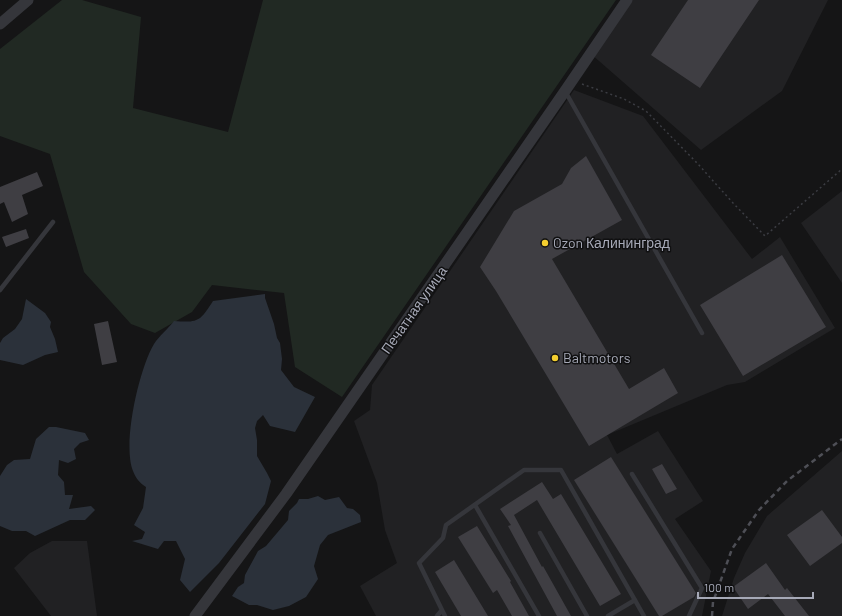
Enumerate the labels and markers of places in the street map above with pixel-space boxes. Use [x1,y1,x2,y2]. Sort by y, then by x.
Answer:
place label: Ozon Калининград [553,234,670,251]
marker: Ozon Калининград [540,238,550,248]
place label: Baltmotors [563,349,631,366]
marker: Baltmotors [550,353,560,363]

